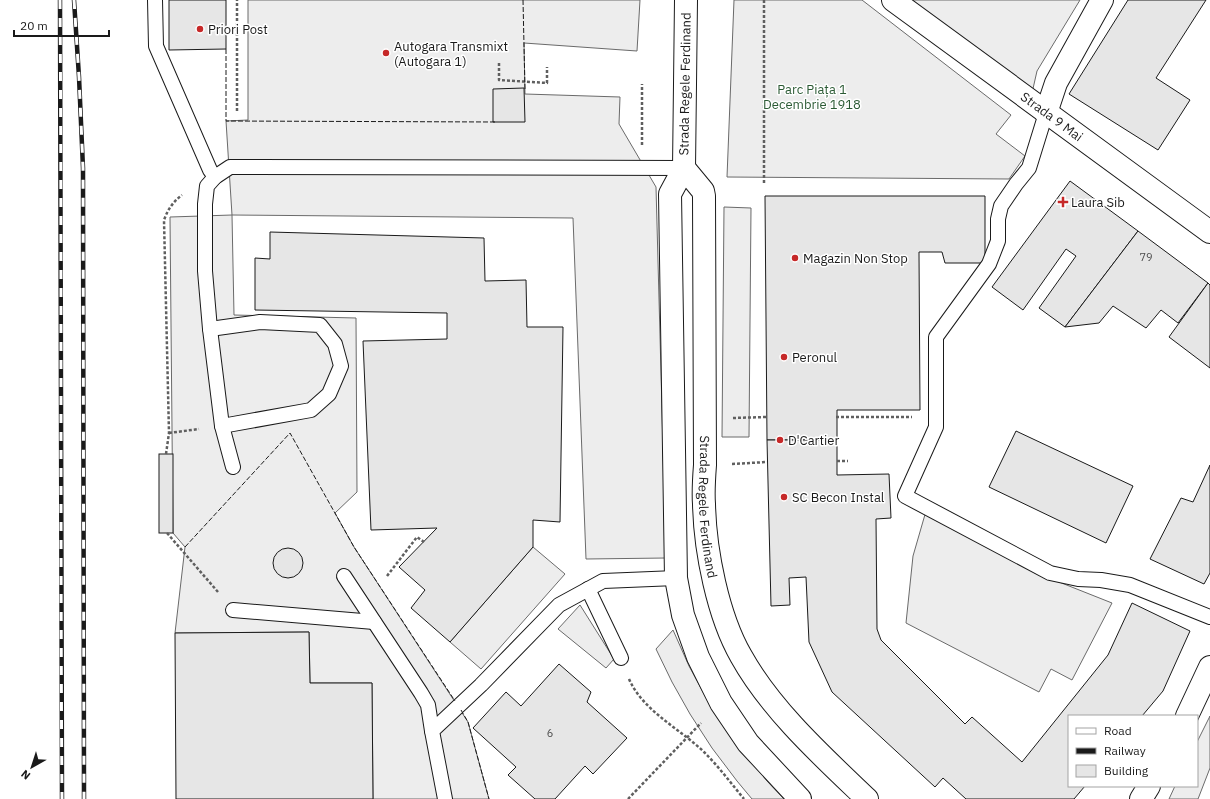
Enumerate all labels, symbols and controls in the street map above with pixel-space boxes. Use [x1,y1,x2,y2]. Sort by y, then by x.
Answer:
scale bar [14,12,109,38]
street label: Strada Regele Ferdinand [675,12,695,156]
text: 20 m [20,18,48,33]
place label: Priori Post [208,21,268,38]
marker: Priori Post [195,24,205,34]
place label: Autogara Transmixt (Autogara 1) [394,38,508,70]
marker: Autogara Transmixt (Autogara 1) [381,48,391,58]
park label: Parc Piața 1 Decembrie 1918 [763,81,861,113]
street label: Strada 9 Mai [1017,88,1086,145]
place label: Laura Sib [1071,194,1125,211]
marker: Laura Sib [1058,197,1068,207]
place label: Magazin Non Stop [803,250,908,267]
house number: 79 [1139,250,1153,264]
marker: Magazin Non Stop [790,253,800,263]
place label: Peronul [792,349,838,366]
marker: Peronul [779,352,789,362]
place label: D'Cartier [788,432,839,449]
street label: Strada Regele Ferdinand [695,435,722,580]
marker: D'Cartier [775,435,785,445]
place label: SC Becon Instal [792,489,885,506]
marker: SC Becon Instal [779,492,789,502]
legend [1068,715,1198,787]
text: Road [1104,723,1132,738]
house number: 6 [547,726,553,740]
text: Railway [1104,743,1146,758]
north arrow [12,747,52,787]
text: Building [1104,763,1149,778]
text: N [18,767,33,783]

